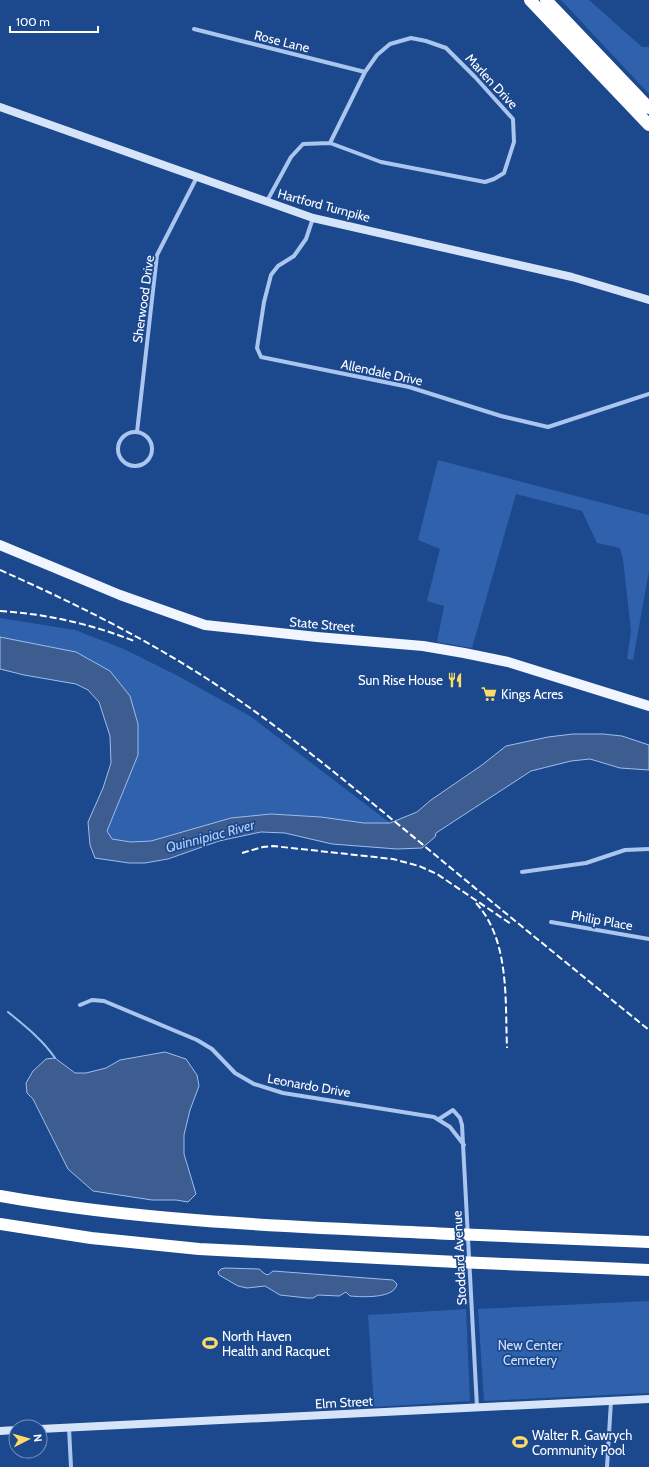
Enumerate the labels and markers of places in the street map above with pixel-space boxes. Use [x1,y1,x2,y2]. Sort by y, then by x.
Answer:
restaurant icon: Sun Rise House [446,671,464,689]
place label: Sun Rise House [358,672,443,688]
supermarket icon: Kings Acres [480,685,498,703]
place label: Kings Acres [501,686,564,702]
place label: North Haven Health and Racquet [222,1328,330,1359]
sports icon: North Haven Health and Racquet [201,1334,219,1352]
place label: Walter R. Gawrych Community Pool [532,1427,632,1458]
sports icon: Walter R. Gawrych Community Pool [511,1433,529,1451]

